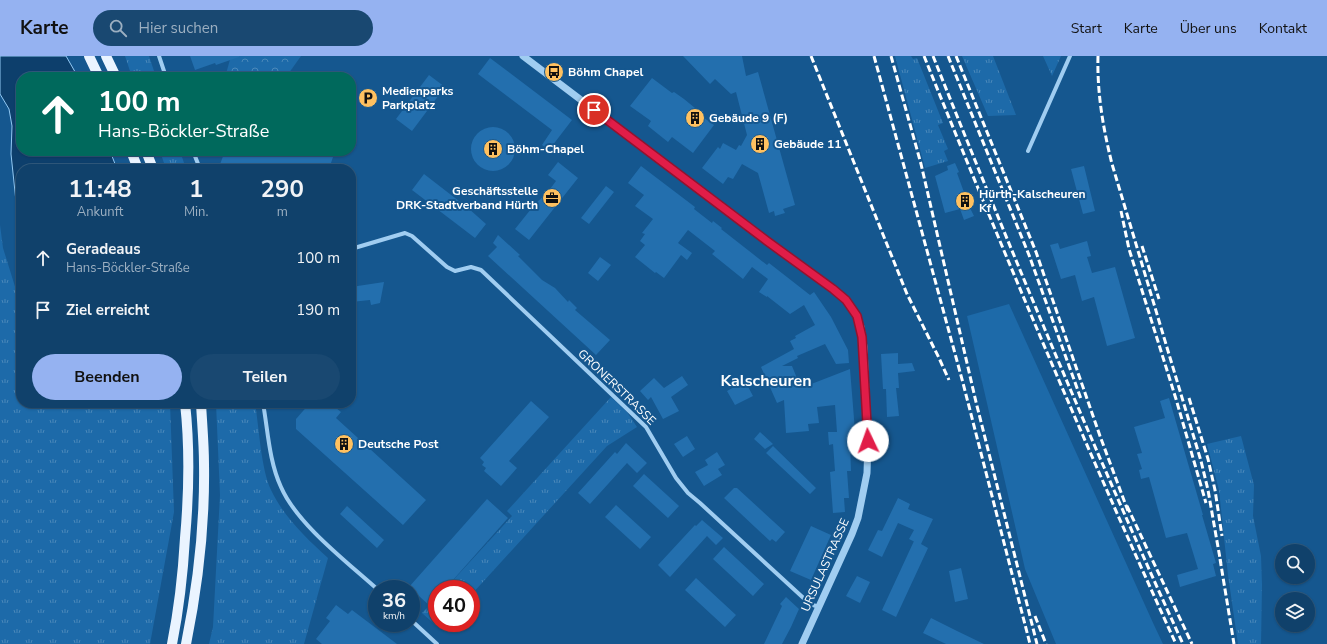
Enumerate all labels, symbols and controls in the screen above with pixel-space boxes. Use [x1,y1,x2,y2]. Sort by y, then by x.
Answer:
search box [93,10,373,46]
text: Karte [20,15,69,41]
icon: search [107,17,129,39]
text: Hier suchen [139,18,218,38]
text: Start [1071,19,1102,38]
text: Karte [1124,19,1158,38]
text: Über uns [1180,19,1237,38]
text: Kontakt [1259,19,1307,38]
bus stop icon: Böhm Chapel [543,61,565,83]
place label: Böhm Chapel [568,64,643,80]
text: 100 m [98,83,181,121]
place label: Medienparks Parkplatz [382,83,454,113]
parking icon: Medienparks Parkplatz [357,87,379,109]
icon: ahead [32,88,84,140]
pin [577,93,611,127]
icon: arrive [583,99,605,121]
building icon: Gebäude 9 (F) [684,107,706,129]
place label: Gebäude 9 (F) [709,110,788,126]
text: Hans-Böckler-Straße [98,119,269,143]
building icon: Gebäude 11 [749,133,771,155]
place label: Gebäude 11 [774,136,841,152]
building icon: Böhm-Chapel [482,138,504,160]
place label: Böhm-Chapel [507,141,584,157]
text: 11:48 [68,173,132,205]
text: 1 [189,173,203,205]
text: 290 [261,173,304,205]
place label: Geschäftsstelle DRK-Stadtverband Hürth [396,183,538,213]
place label: Hürth-Kalscheuren Kf [979,186,1086,216]
office icon: Geschäftsstelle DRK-Stadtverband Hürth [541,187,563,209]
building icon: Hürth-Kalscheuren Kf [954,190,976,212]
text: Ankunft [77,203,123,221]
text: Min. [184,203,208,221]
text: m [277,203,288,221]
text: Geradeaus [66,239,141,259]
icon: ahead [32,247,54,269]
text: 100 m [296,248,340,268]
text: Hans-Böckler-Straße [66,259,190,277]
icon: arrive [32,299,54,321]
text: Ziel erreicht [66,300,149,320]
text: 190 m [296,300,340,320]
street label: GRONERSTRASSE [575,346,659,428]
button: Beenden [32,354,182,400]
button: Teilen [190,354,340,400]
district label: Kalscheuren [720,370,812,392]
position arrow [847,420,889,462]
building icon: Deutsche Post [333,433,355,455]
place label: Deutsche Post [358,436,439,452]
street label: URSULASTRASSE [797,516,853,614]
map controls [1275,544,1315,632]
button: search [1275,544,1315,584]
speed limit sign: 40 [428,580,480,632]
text: 36 [382,587,406,614]
button: layers [1275,592,1315,632]
text: km/h [383,609,405,623]

